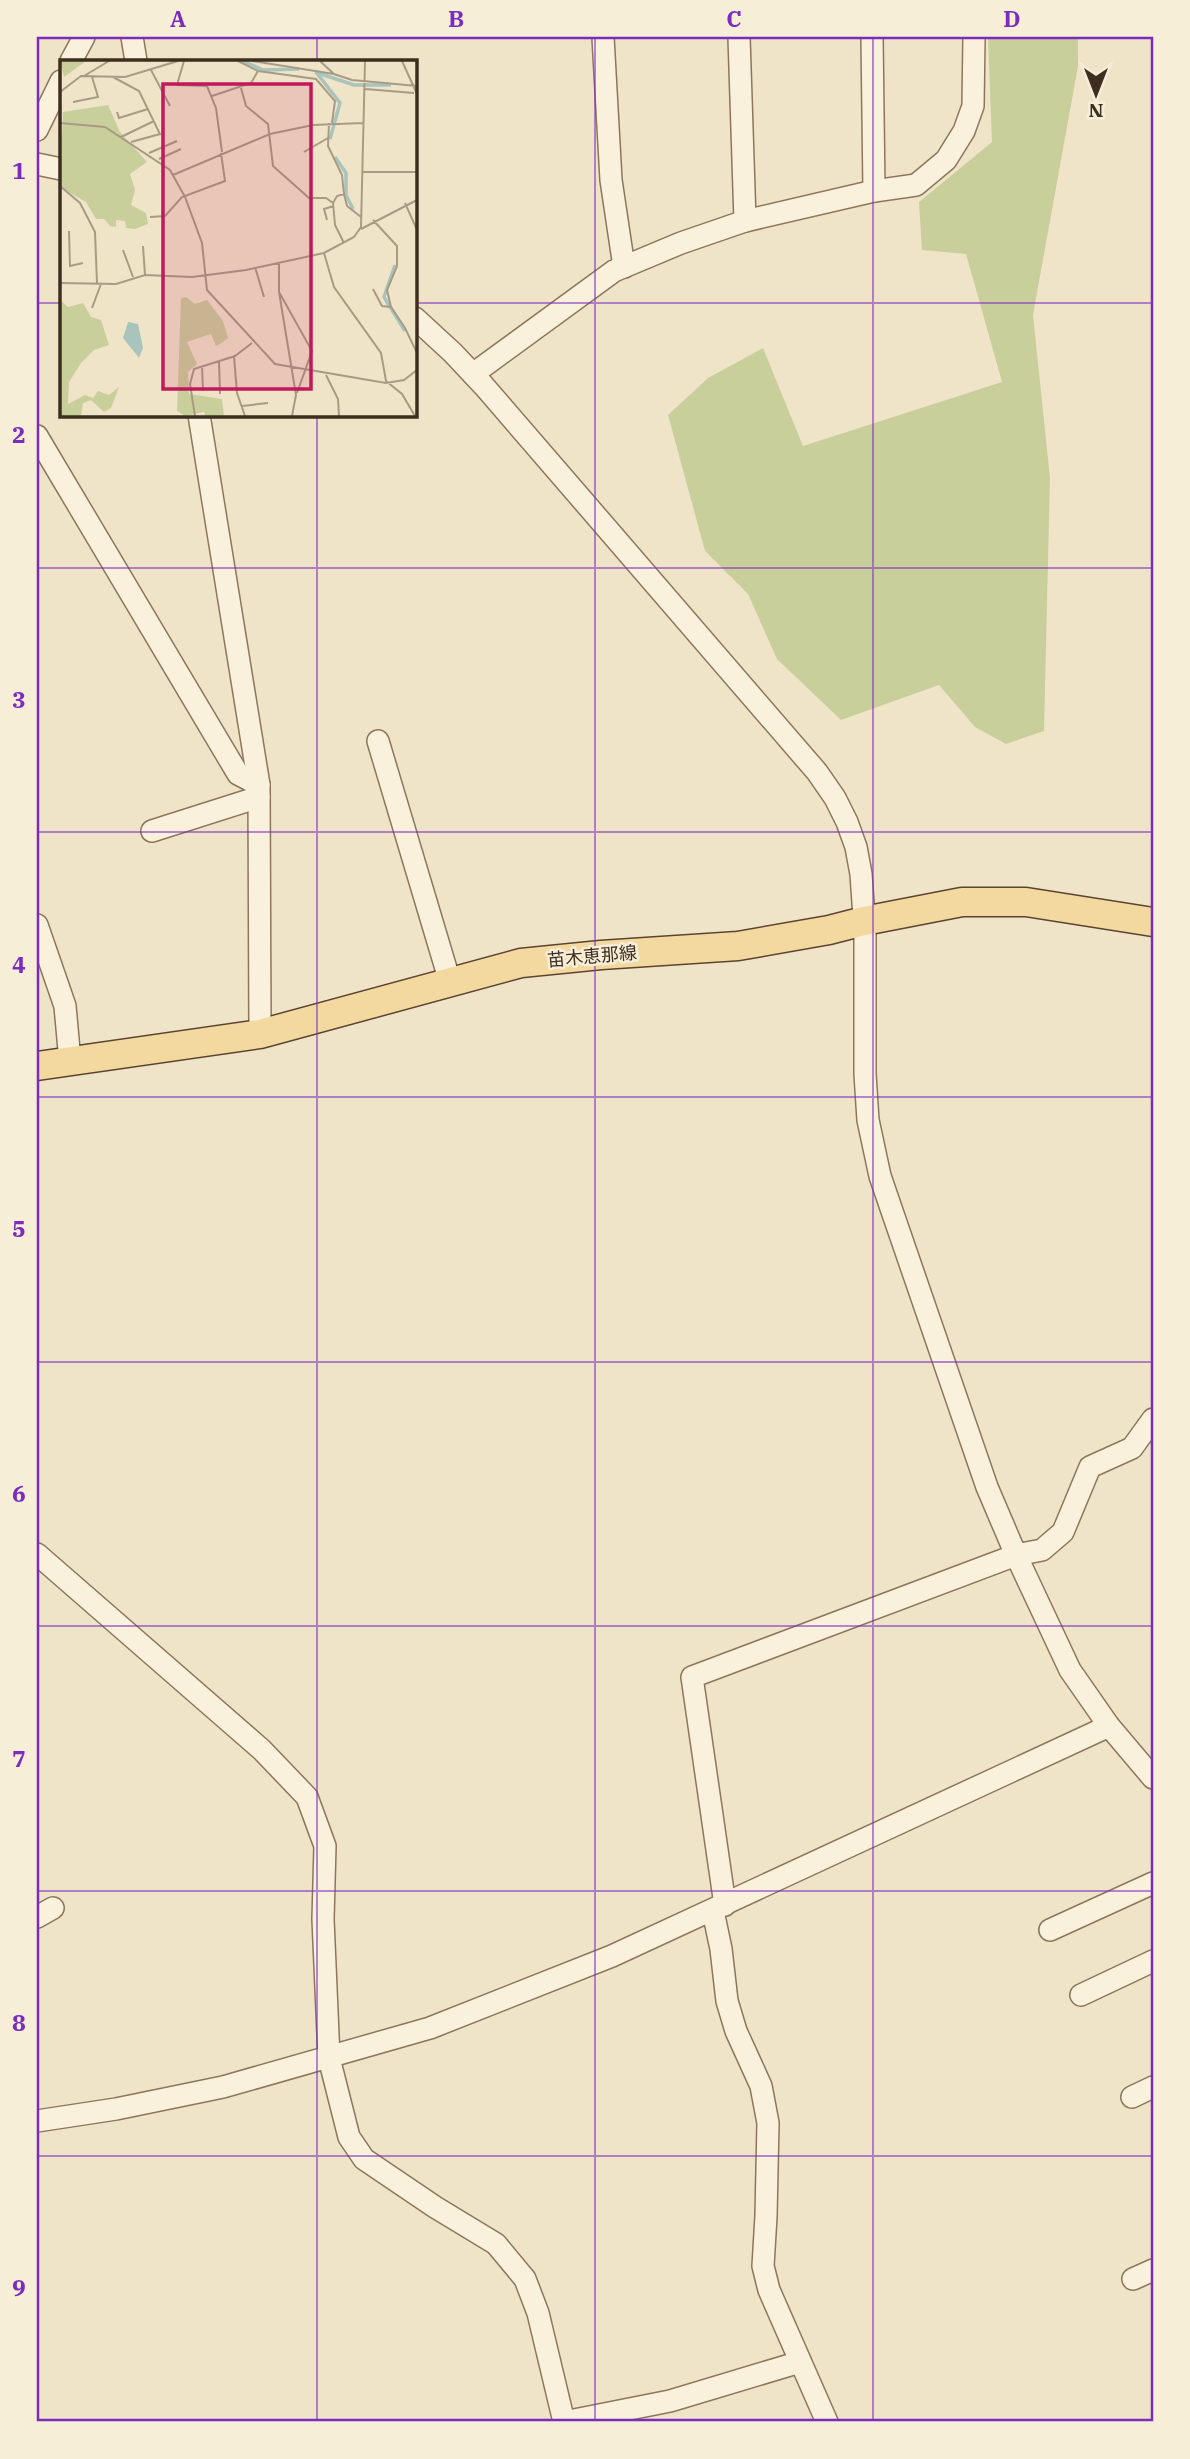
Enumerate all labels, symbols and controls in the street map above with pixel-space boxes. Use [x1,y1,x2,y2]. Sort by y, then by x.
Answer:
text: A [170,3,186,33]
text: B [448,3,464,33]
text: C [726,3,742,33]
text: D [1003,3,1021,33]
inset map [60,60,416,416]
north arrow [1060,60,1130,130]
text: N [1088,99,1104,123]
text: 1 [12,155,26,185]
text: 2 [12,419,26,449]
text: 3 [12,684,26,714]
street label: 苗木恵那線 [546,941,638,971]
text: 4 [12,949,26,979]
text: 5 [12,1213,26,1243]
text: 6 [12,1478,26,1508]
text: 7 [12,1743,26,1773]
text: 8 [12,2007,26,2037]
text: 9 [12,2272,26,2302]

